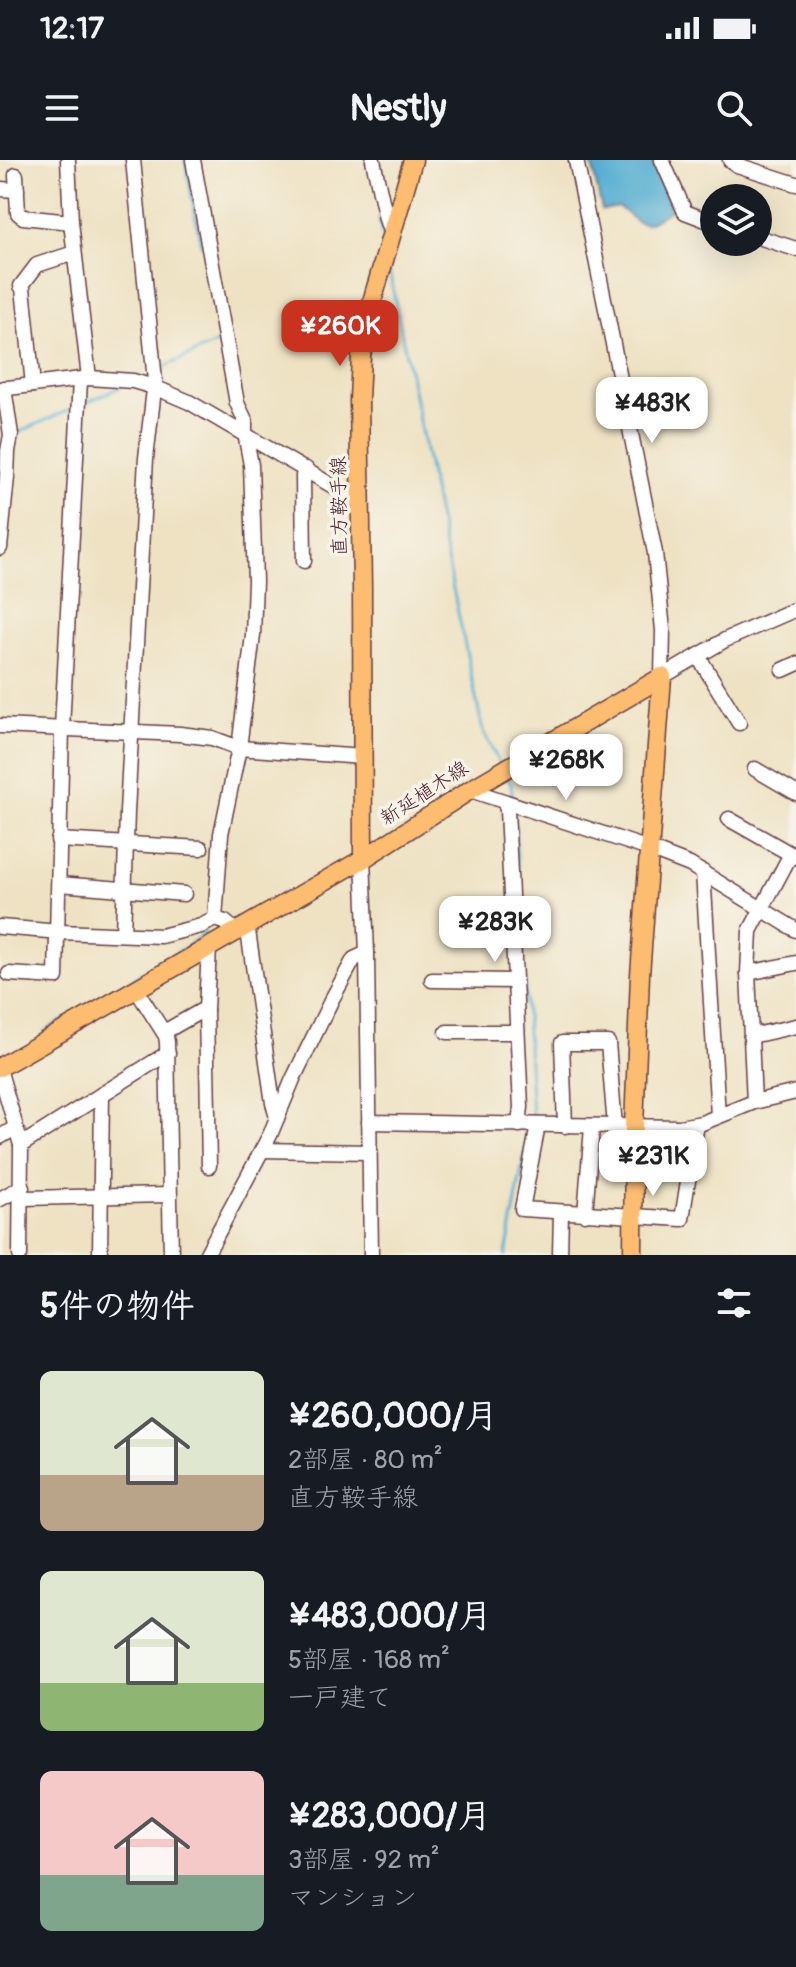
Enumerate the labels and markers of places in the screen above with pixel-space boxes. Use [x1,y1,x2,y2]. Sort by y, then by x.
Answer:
pin: ¥260K [284,300,396,368]
pin: ¥483K [596,377,708,445]
pin: ¥268K [510,734,622,802]
pin: ¥283K [439,896,551,964]
pin: ¥231K [597,1130,709,1198]

